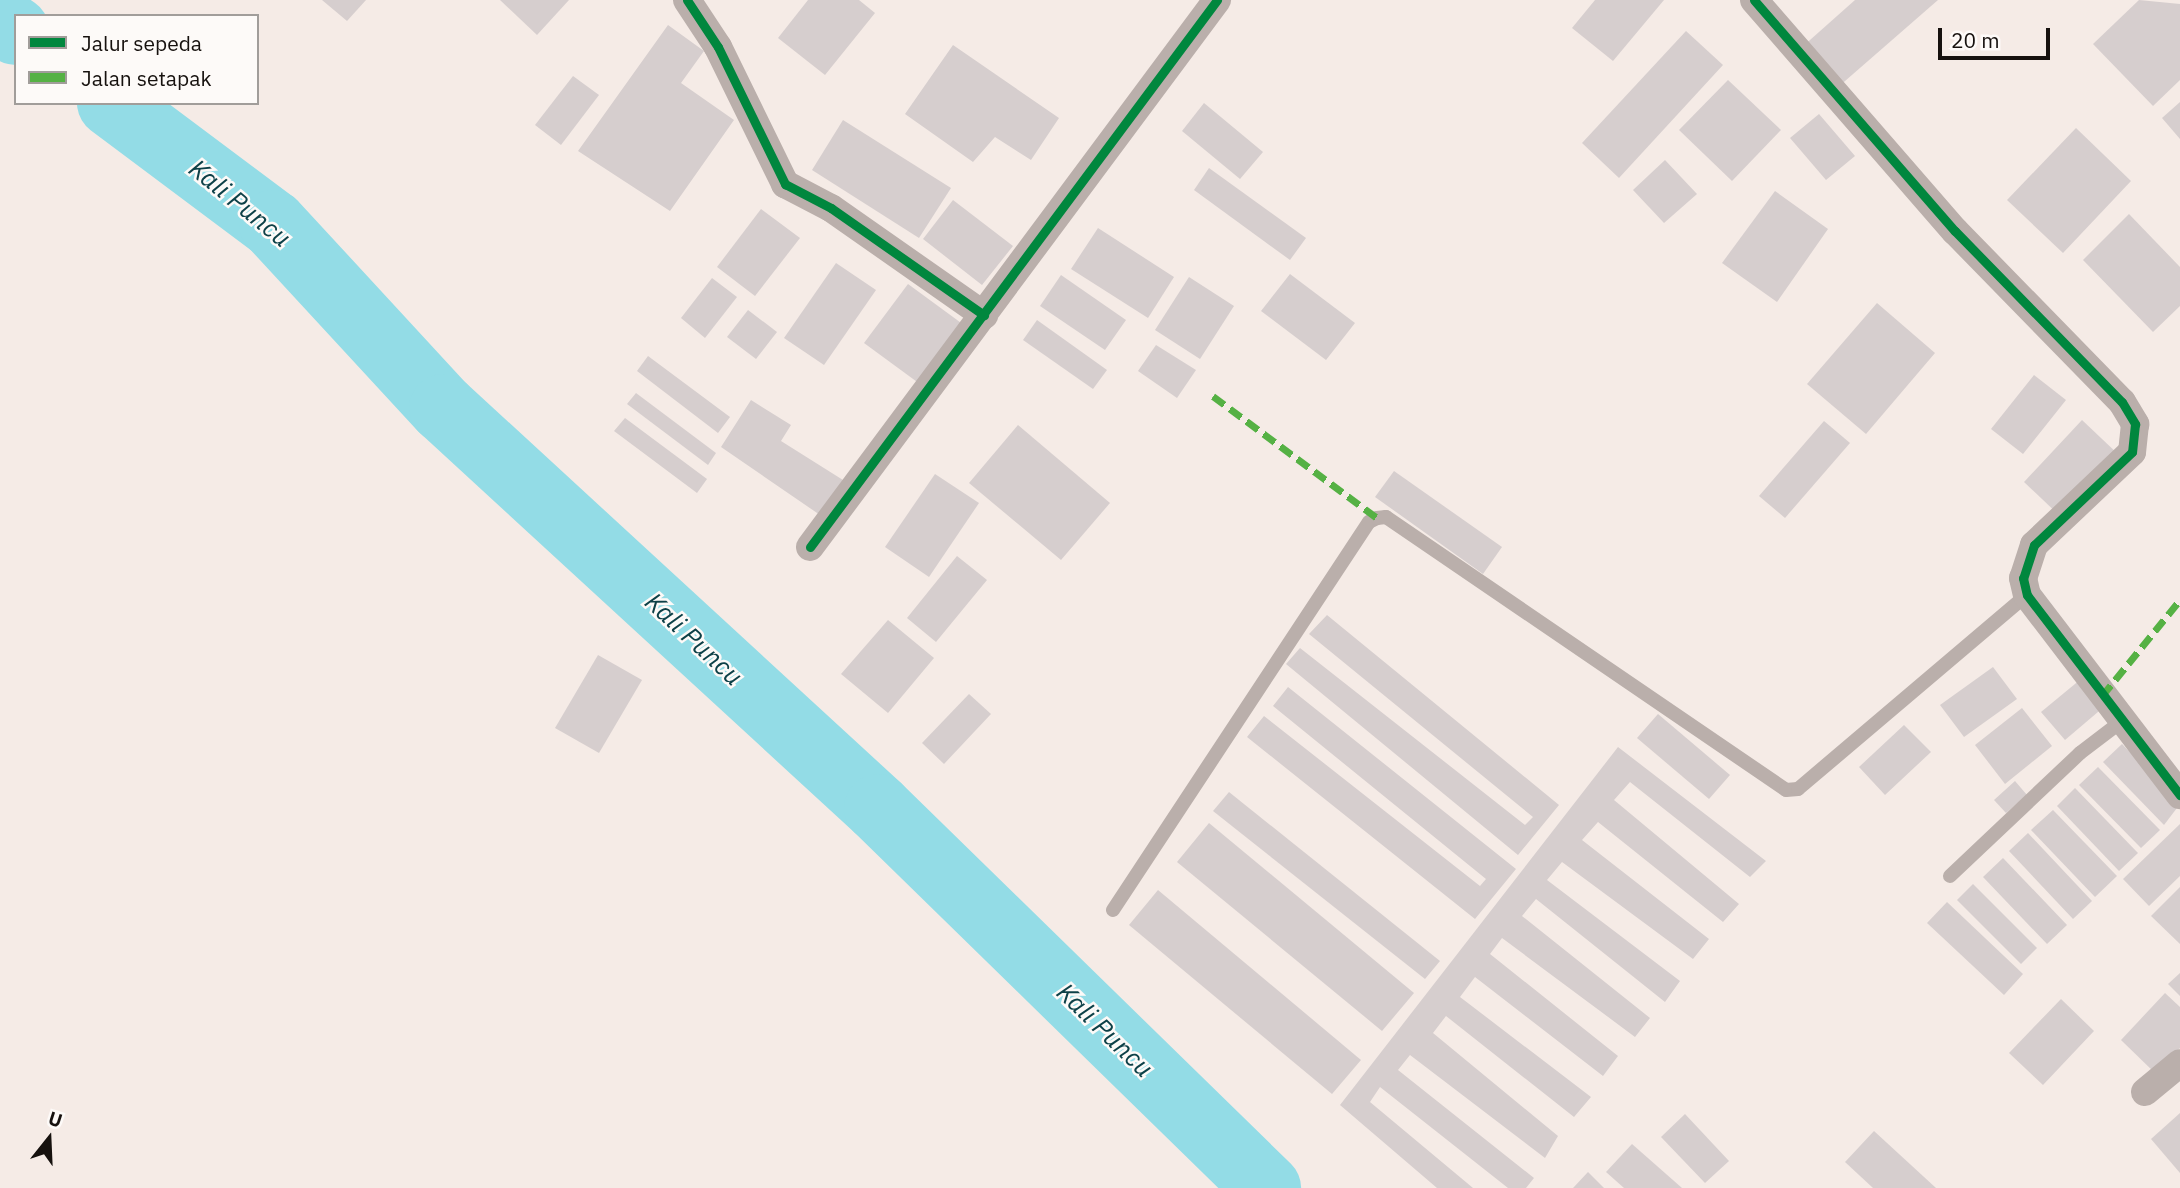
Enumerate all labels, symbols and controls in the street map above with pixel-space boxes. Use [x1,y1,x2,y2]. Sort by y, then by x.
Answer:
legend [14,14,259,105]
scale bar [1942,14,2054,58]
text: 20 m [1951,26,2000,54]
text: Jalur sepeda [81,29,202,57]
text: Jalan setapak [81,64,212,92]
water label: Kali Puncu [183,153,297,253]
water label: Kali Puncu [639,586,749,692]
water label: Kali Puncu [1050,976,1160,1084]
north arrow [14,1104,84,1174]
text: U [46,1106,65,1132]

